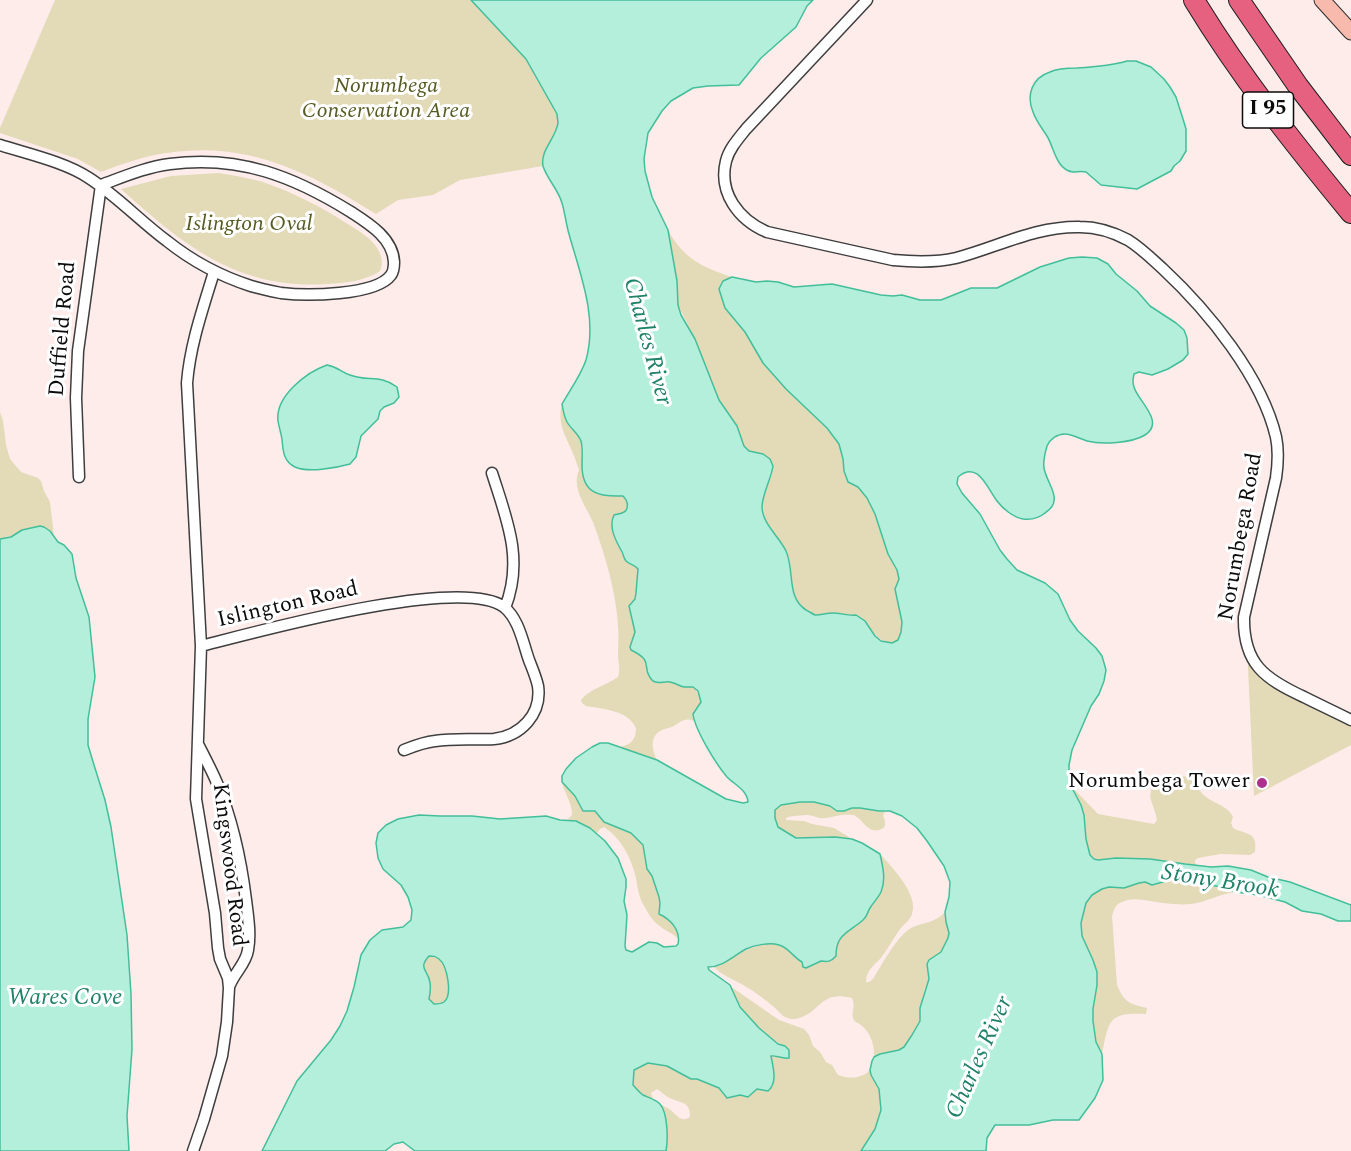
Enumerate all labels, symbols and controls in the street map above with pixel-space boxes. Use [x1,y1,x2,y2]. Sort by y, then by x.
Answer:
park label: Norumbega Conservation Area [302,75,470,126]
road number: I 95 [1242,92,1294,128]
park label: Islington Oval [185,213,313,239]
street label: Duffield Road [45,260,83,398]
water label: Charles River [615,275,677,409]
street label: Norumbega Road [1214,451,1270,623]
street label: Islington Road [215,577,361,635]
place label: Norumbega Tower [1068,770,1250,796]
marker: Norumbega Tower [1255,776,1269,790]
street label: Kingswood Road [205,782,251,948]
water label: Stony Brook [1159,860,1281,906]
water label: Wares Cove [7,985,123,1013]
water label: Charles River [941,992,1021,1124]

